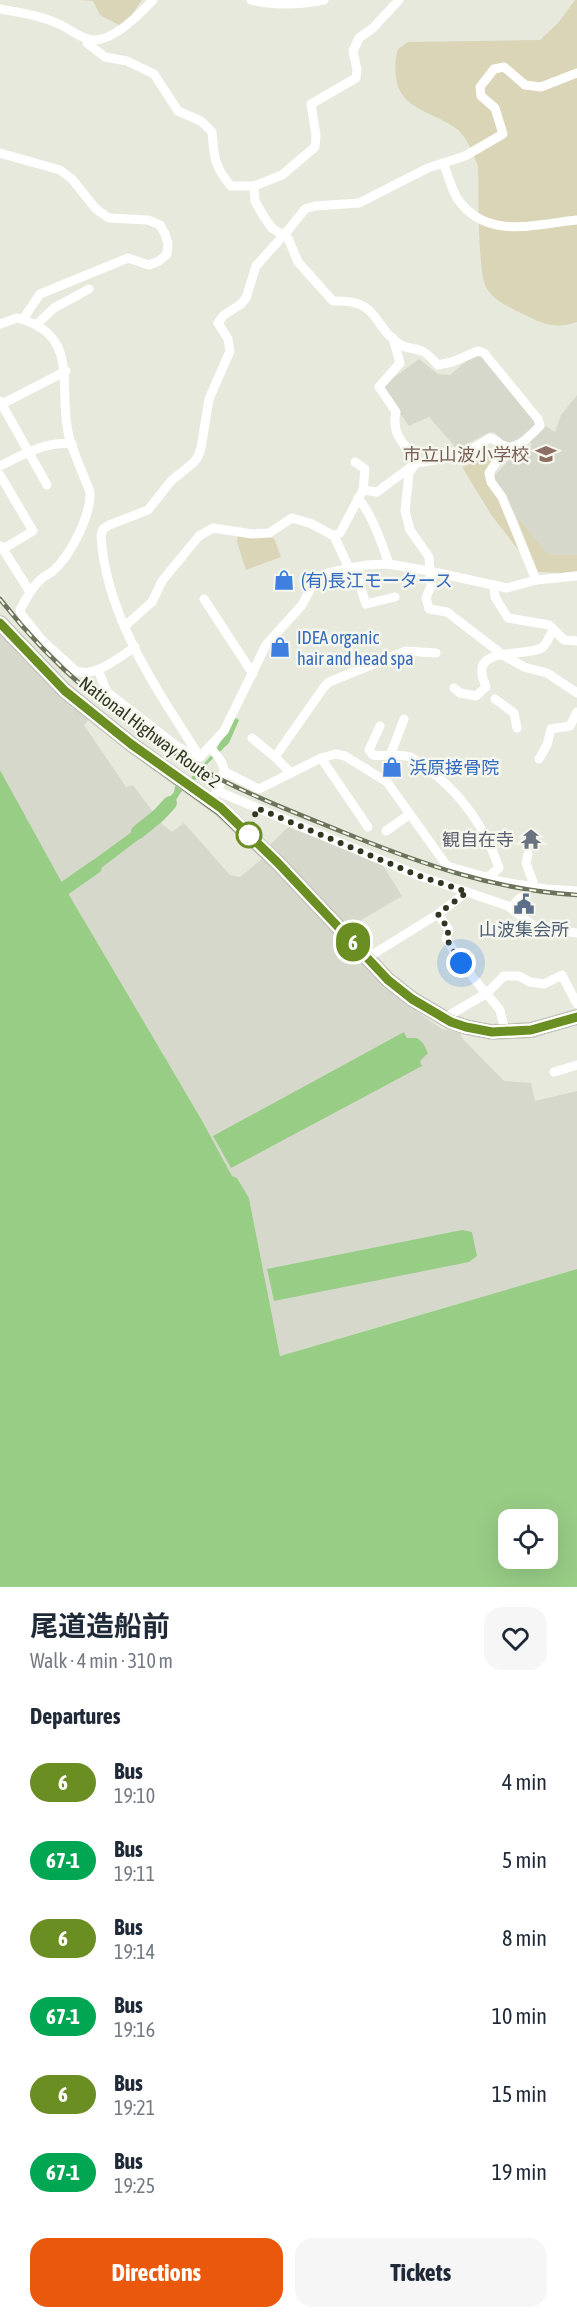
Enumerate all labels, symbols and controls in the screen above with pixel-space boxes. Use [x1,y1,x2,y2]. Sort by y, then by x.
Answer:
school or university icon: 市立山波小学校 [534,442,558,466]
place label: 市立山波小学校 [403,444,529,465]
shop icon: (有)長江モータース [272,568,296,592]
place label: (有)長江モータース [301,570,453,591]
place label: IDEA organic hair and head spa [297,627,414,669]
shop icon: IDEA organic hair and head spa [268,635,292,659]
street label: National Highway Route 2 [75,672,225,792]
shop icon: 浜原接骨院 [380,755,404,779]
place label: 浜原接骨院 [409,757,499,778]
unlabelled marker [236,822,262,848]
temple icon: 観自在寺 [519,827,543,851]
place label: 観自在寺 [442,829,514,850]
public building icon: 山波集会所 [512,892,536,916]
place label: 山波集会所 [479,919,569,940]
line badge: 6 [334,922,372,962]
text: 6 [348,930,358,954]
your location [446,948,476,978]
map controls [498,1509,558,1569]
button: locate [498,1509,558,1569]
button: heart [484,1607,547,1670]
text: 尾道造船前 [30,1610,170,1642]
text: Walk · 4 min · 310 m [30,1649,173,1672]
text: Departures [30,1703,120,1729]
text: Bus [114,1758,143,1784]
text: 4 min [502,1769,547,1795]
text: 6 [58,1770,68,1794]
text: 19:10 [114,1784,155,1807]
text: Bus [114,1836,143,1862]
text: 5 min [502,1847,547,1873]
text: 67-1 [46,1848,80,1872]
text: 19:11 [114,1862,155,1885]
text: Bus [114,1914,143,1940]
text: 8 min [502,1925,547,1951]
text: 6 [58,1926,68,1950]
text: 19:14 [114,1940,155,1963]
text: Bus [114,1992,143,2018]
text: 10 min [492,2003,547,2029]
text: 67-1 [46,2004,80,2028]
text: 19:16 [114,2018,155,2041]
text: Bus [114,2070,143,2096]
text: 15 min [492,2081,547,2107]
text: 6 [58,2082,68,2106]
text: 19:21 [114,2096,155,2119]
text: Bus [114,2148,143,2174]
text: 19 min [492,2159,547,2185]
text: 67-1 [46,2160,80,2184]
text: 19:25 [114,2174,155,2197]
button: Directions [30,2238,283,2307]
button: Tickets [295,2238,547,2307]

